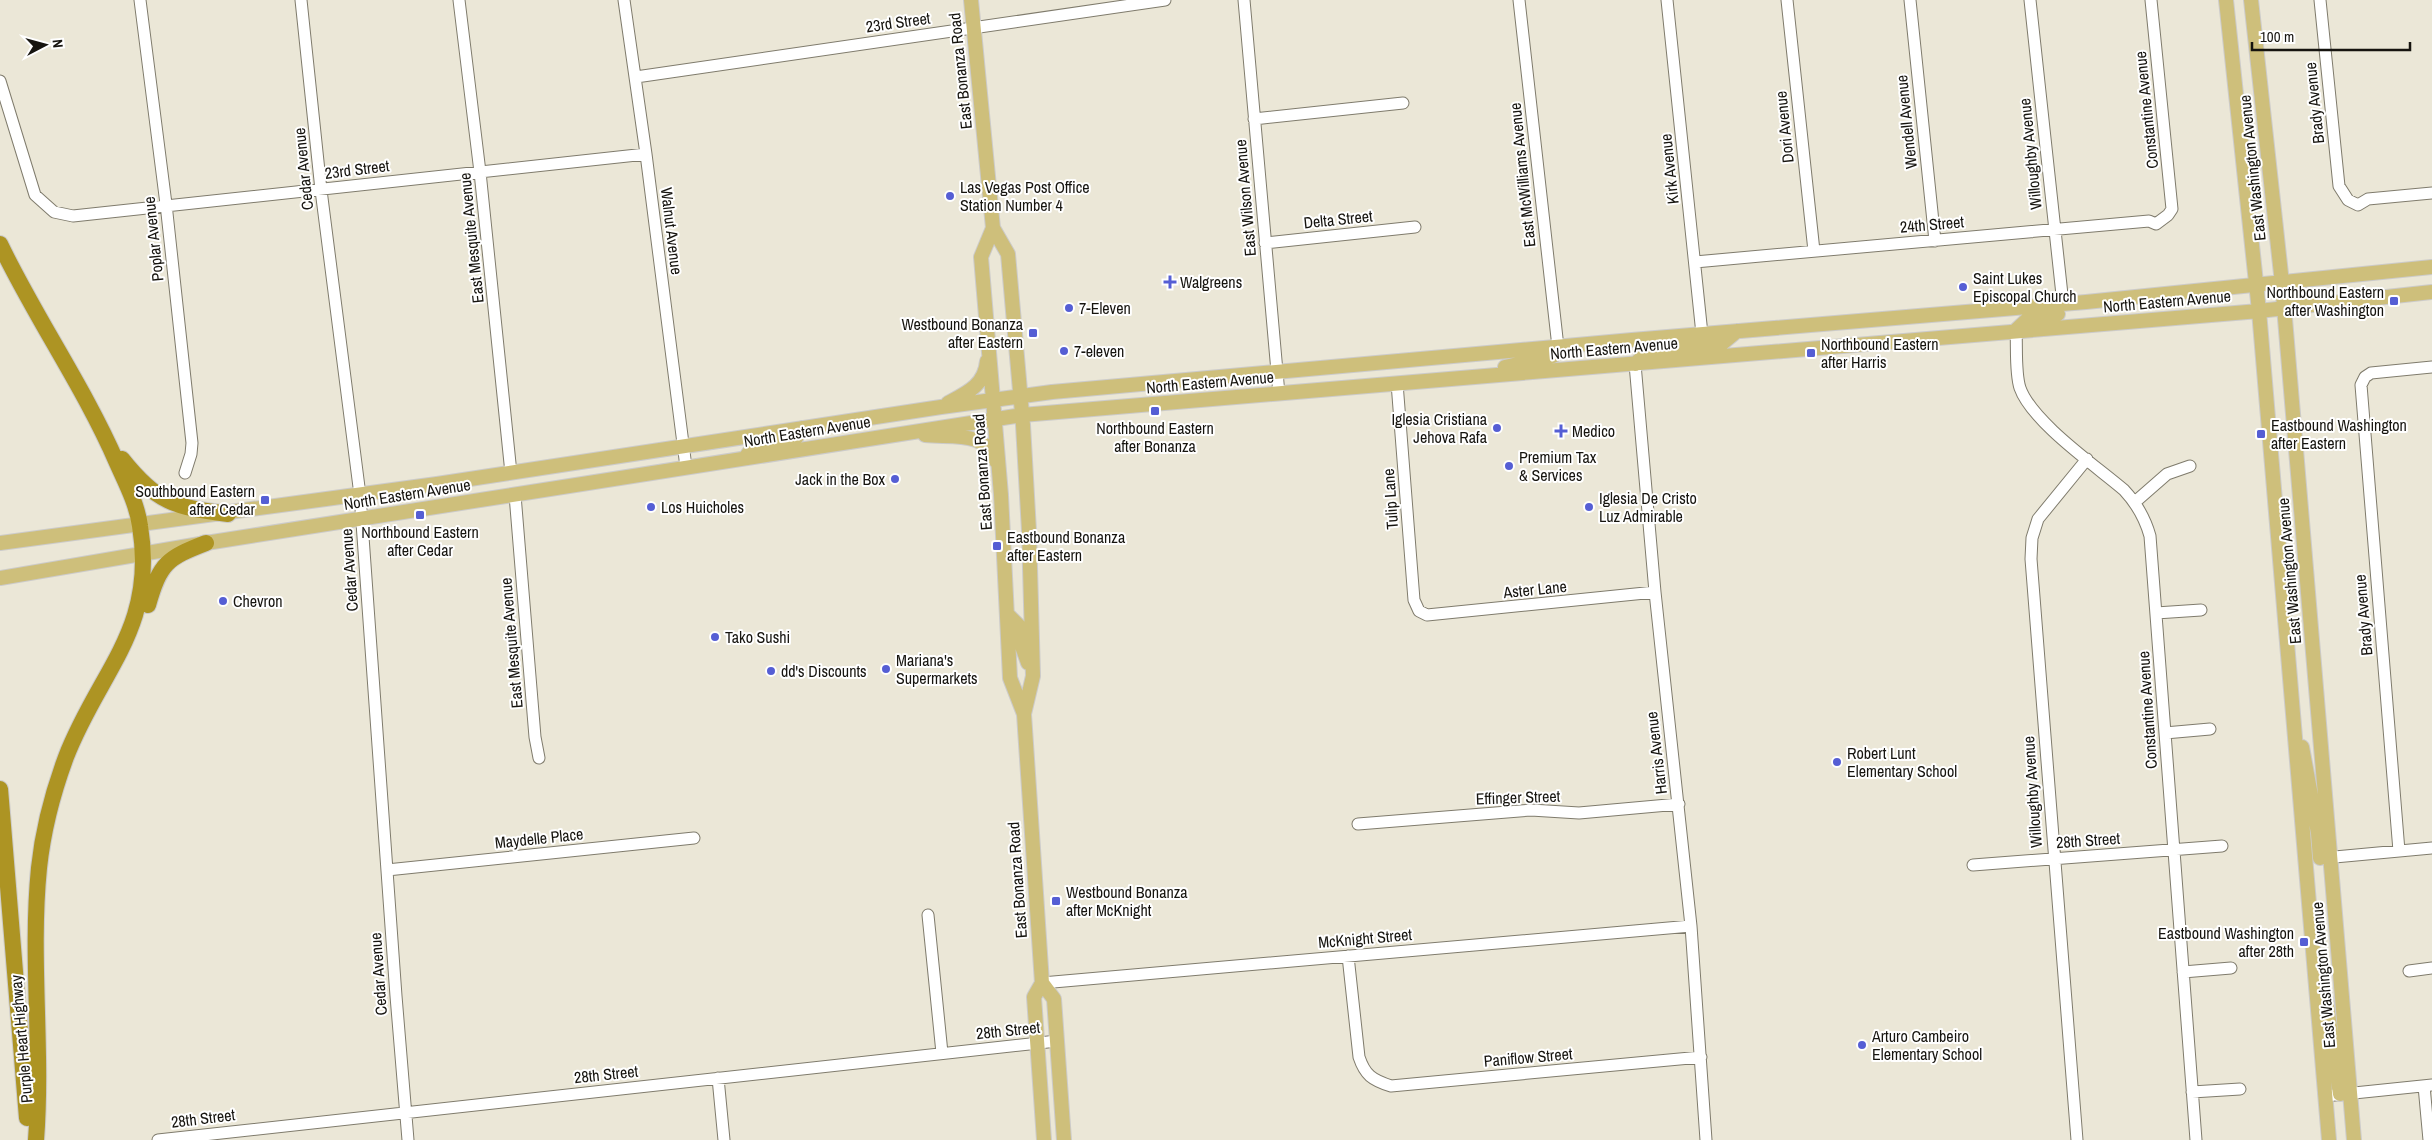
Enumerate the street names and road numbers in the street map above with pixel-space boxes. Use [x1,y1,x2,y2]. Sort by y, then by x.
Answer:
street label: 23rd Street [864,7,932,37]
street label: East Bonanza Road [943,12,977,130]
street label: Constantine Avenue [2129,50,2163,170]
street label: Brady Avenue [2299,61,2329,145]
street label: Wendell Avenue [1890,74,1922,170]
street label: Dori Avenue [1769,90,1799,164]
street label: East Washington Avenue [2233,94,2271,242]
street label: Willoughby Avenue [2013,97,2047,211]
street label: East McWilliams Avenue [1503,102,1541,248]
street label: Cedar Avenue [288,127,318,211]
street label: Kirk Avenue [1654,133,1684,205]
street label: East Wilson Avenue [1229,139,1261,257]
street label: 23rd Street [323,154,391,184]
street label: East Mesquite Avenue [453,172,489,304]
street label: Walnut Avenue [656,186,688,276]
street label: Poplar Avenue [138,196,168,282]
street label: Delta Street [1302,204,1374,234]
street label: 24th Street [1899,210,1965,238]
street label: North Eastern Avenue [2102,284,2232,318]
street label: North Eastern Avenue [1549,331,1679,365]
street label: North Eastern Avenue [1145,365,1275,399]
street label: North Eastern Avenue [742,410,872,452]
street label: East Bonanza Road [967,413,997,531]
street label: Tulip Lane [1377,468,1403,530]
street label: North Eastern Avenue [342,473,472,515]
street label: East Washington Avenue [2272,497,2306,645]
street label: Cedar Avenue [335,528,363,612]
street label: Brady Avenue [2348,573,2378,657]
street label: Aster Lane [1501,575,1568,603]
street label: East Mesquite Avenue [494,577,528,709]
street label: Constantine Avenue [2132,650,2162,770]
street label: Harris Avenue [1640,711,1672,795]
street label: Willoughby Avenue [2017,735,2047,849]
street label: Effinger Street [1475,785,1561,809]
street label: East Bonanza Road [1002,821,1032,939]
street label: Maydelle Place [494,822,584,854]
street label: 28th Street [2055,827,2121,853]
street label: East Washington Avenue [2306,901,2340,1049]
street label: McKnight Street [1317,923,1413,953]
street label: Cedar Avenue [364,932,392,1016]
street label: Purple Heart Highway [4,974,38,1104]
street label: 28th Street [975,1016,1041,1044]
street label: Paniflow Street [1483,1042,1574,1072]
street label: 28th Street [573,1060,639,1088]
street label: 28th Street [170,1103,237,1133]

